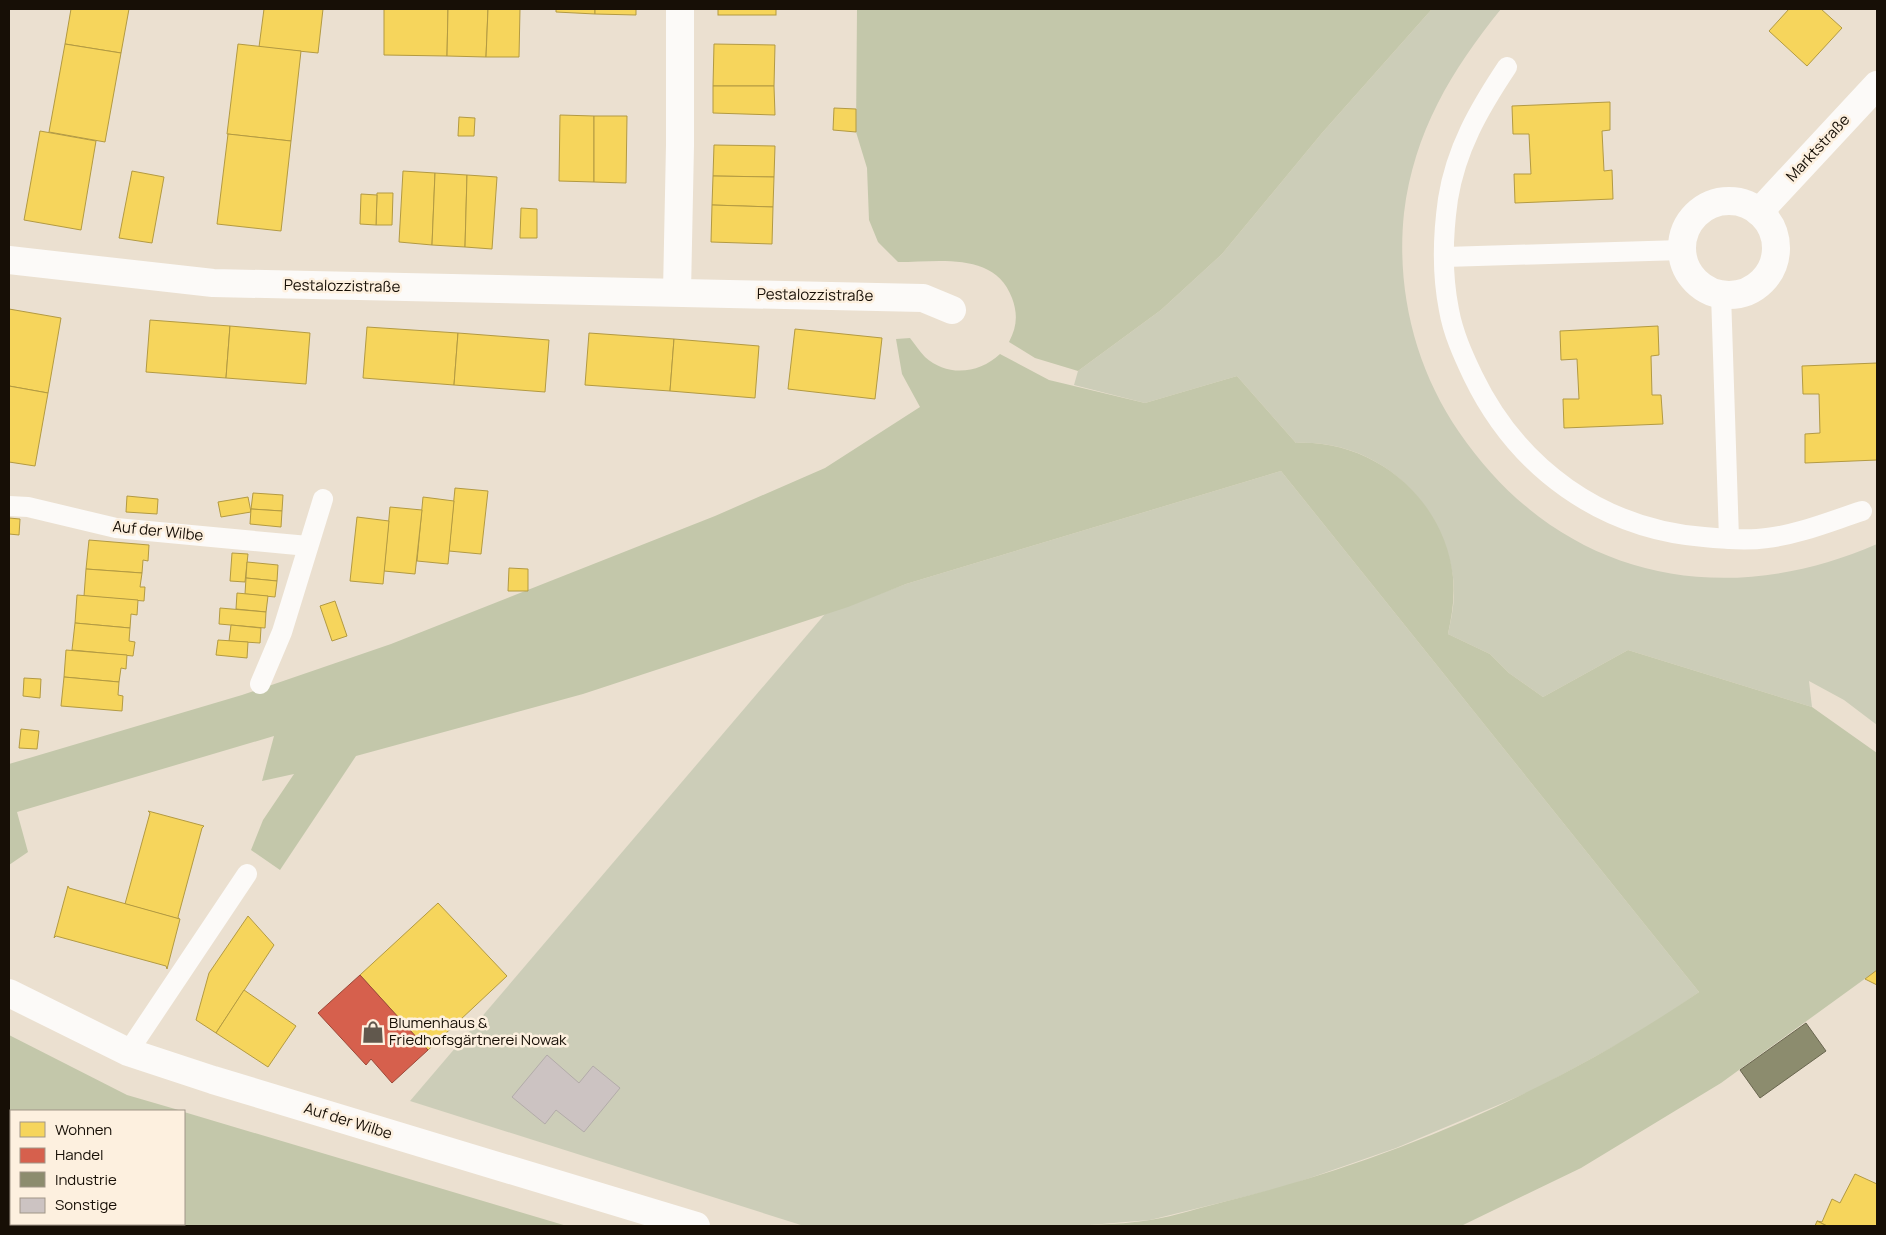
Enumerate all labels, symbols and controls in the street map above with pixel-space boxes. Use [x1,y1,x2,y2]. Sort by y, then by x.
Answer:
street label: Marktstraße [1781,109,1854,186]
street label: Pestalozzistraße [284,274,401,297]
street label: Pestalozzistraße [757,283,874,306]
street label: Auf der Wilbe [112,515,205,546]
place label: Blumenhaus & Friedhofsgärtnerei Nowak [389,1012,567,1050]
shop icon: Blumenhaus & Friedhofsgärtnerei Nowak [360,1019,386,1045]
street label: Auf der Wilbe [301,1097,395,1144]
legend [10,1110,185,1225]
text: Wohnen [55,1119,112,1140]
text: Handel [55,1144,104,1165]
text: Industrie [55,1169,117,1190]
text: Sonstige [55,1194,117,1215]

